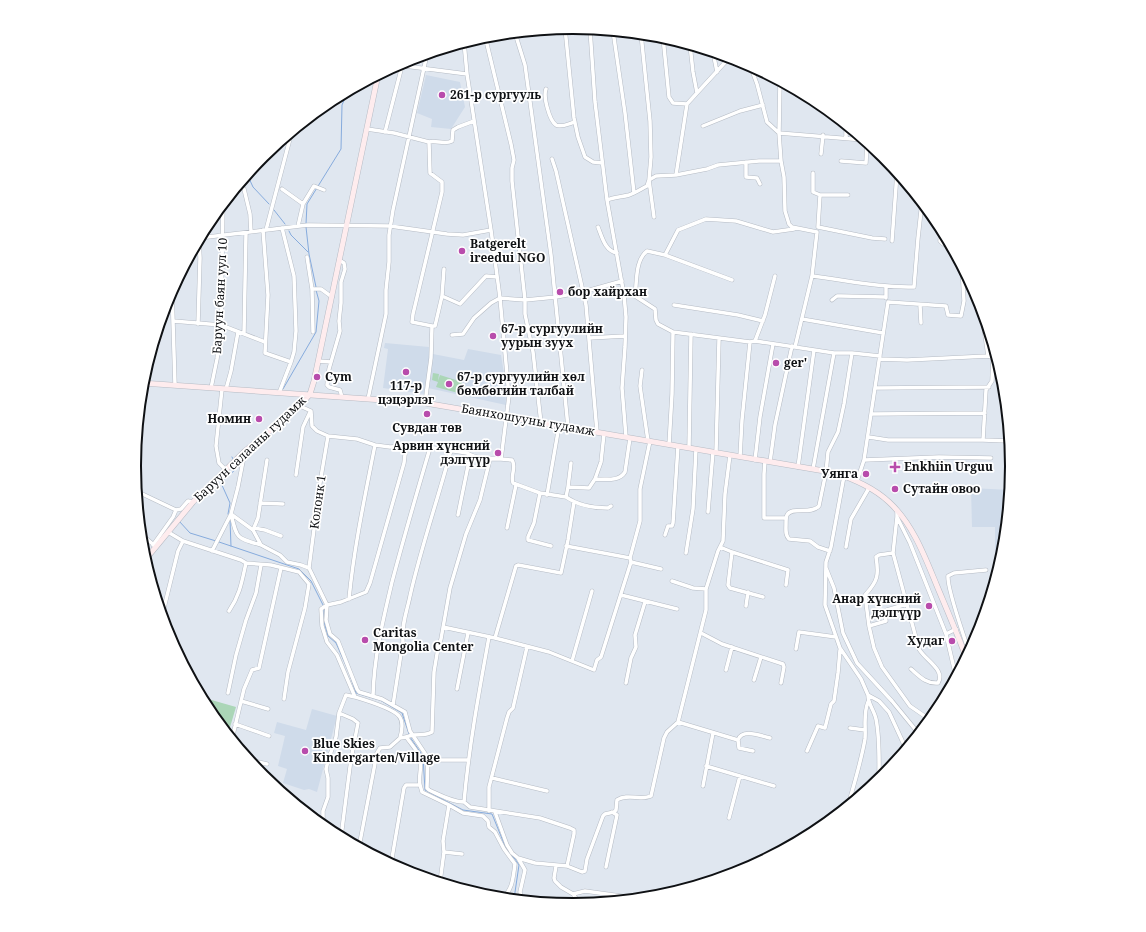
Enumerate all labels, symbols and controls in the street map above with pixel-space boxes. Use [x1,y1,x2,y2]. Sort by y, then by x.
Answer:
place label: 261-р сургууль [450,86,541,103]
marker: 261-р сургууль [437,90,447,100]
place label: Batgerelt ireedui NGO [470,235,546,266]
street label: Баруун баян уул 10 [208,237,231,354]
marker: Batgerelt ireedui NGO [457,246,467,256]
place label: бор хайрхан [568,283,647,300]
marker: бор хайрхан [555,287,565,297]
place label: 67-р сургуулийн уурын зуух [501,320,603,351]
marker: 67-р сургуулийн уурын зуух [488,331,498,341]
place label: ger' [784,354,807,371]
marker: ger' [771,358,781,368]
marker: 117-р цэцэрлэг [401,367,411,377]
place label: Cym [325,368,352,385]
place label: 67-р сургуулийн хөл бөмбөгийн талбай [457,368,585,399]
marker: Cym [312,372,322,382]
place label: 117-р цэцэрлэг [378,377,434,408]
marker: 67-р сургуулийн хөл бөмбөгийн талбай [444,379,454,389]
street label: Баруун салааны гудамж [190,392,310,505]
street label: Баянхошууны гудамж [460,399,597,440]
marker: Сувдан төв [422,409,432,419]
place label: Номин [208,410,251,427]
marker: Номин [254,414,264,424]
place label: Сувдан төв [392,419,462,436]
place label: Арвин хүнсний дэлгүүр [393,437,490,468]
marker: Арвин хүнсний дэлгүүр [493,448,503,458]
place label: Enkhiin Urguu [904,458,993,475]
marker: Enkhiin Urguu [889,461,901,473]
place label: Уянга [821,465,858,482]
marker: Уянга [861,469,871,479]
street label: Колонк 1 [305,474,330,530]
place label: Сутайн овоо [903,480,980,497]
marker: Сутайн овоо [890,484,900,494]
place label: Анар хүнсний дэлгүүр [832,590,921,621]
marker: Анар хүнсний дэлгүүр [924,601,934,611]
place label: Caritas Mongolia Center [373,624,474,655]
place label: Худаг [907,632,944,649]
marker: Caritas Mongolia Center [360,635,370,645]
marker: Худаг [947,636,957,646]
place label: Blue Skies Kindergarten/Village [313,735,440,766]
marker: Blue Skies Kindergarten/Village [300,746,310,756]

